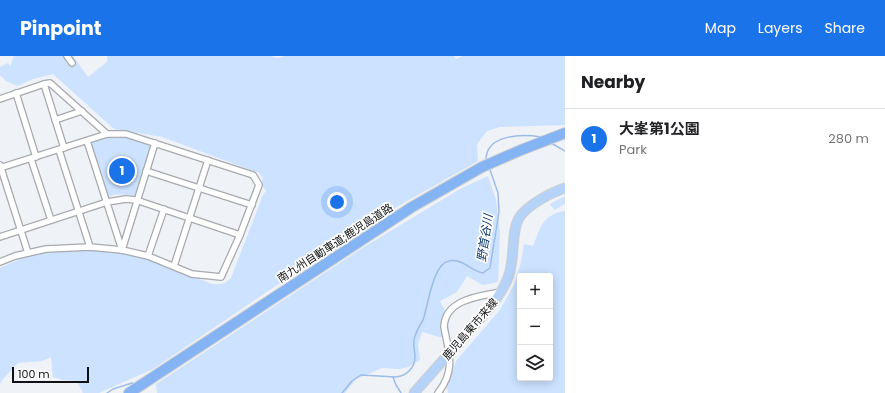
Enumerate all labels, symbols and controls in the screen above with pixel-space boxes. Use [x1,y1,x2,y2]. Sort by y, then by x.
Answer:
text: Pinpoint [20,15,101,42]
text: Map [705,18,736,38]
text: Layers [758,18,802,38]
text: Share [824,18,865,38]
text: Nearby [581,70,645,94]
text: 大峯第1公園 [619,118,700,139]
text: 1 [592,129,596,148]
text: 280 m [828,129,869,148]
text: Park [619,140,647,159]
pin: 1 [109,156,135,186]
your location [327,192,347,212]
street label: 南九州自動車道;鹿児島道路 [274,200,396,286]
water label: 野首谷川 [473,211,497,263]
map controls [517,273,553,381]
button: + [517,273,553,309]
street label: 鹿児島東市来線 [439,295,501,363]
button: − [517,309,553,345]
button: layers [517,345,553,381]
scale bar [12,365,89,384]
text: 100 m [18,366,50,382]

